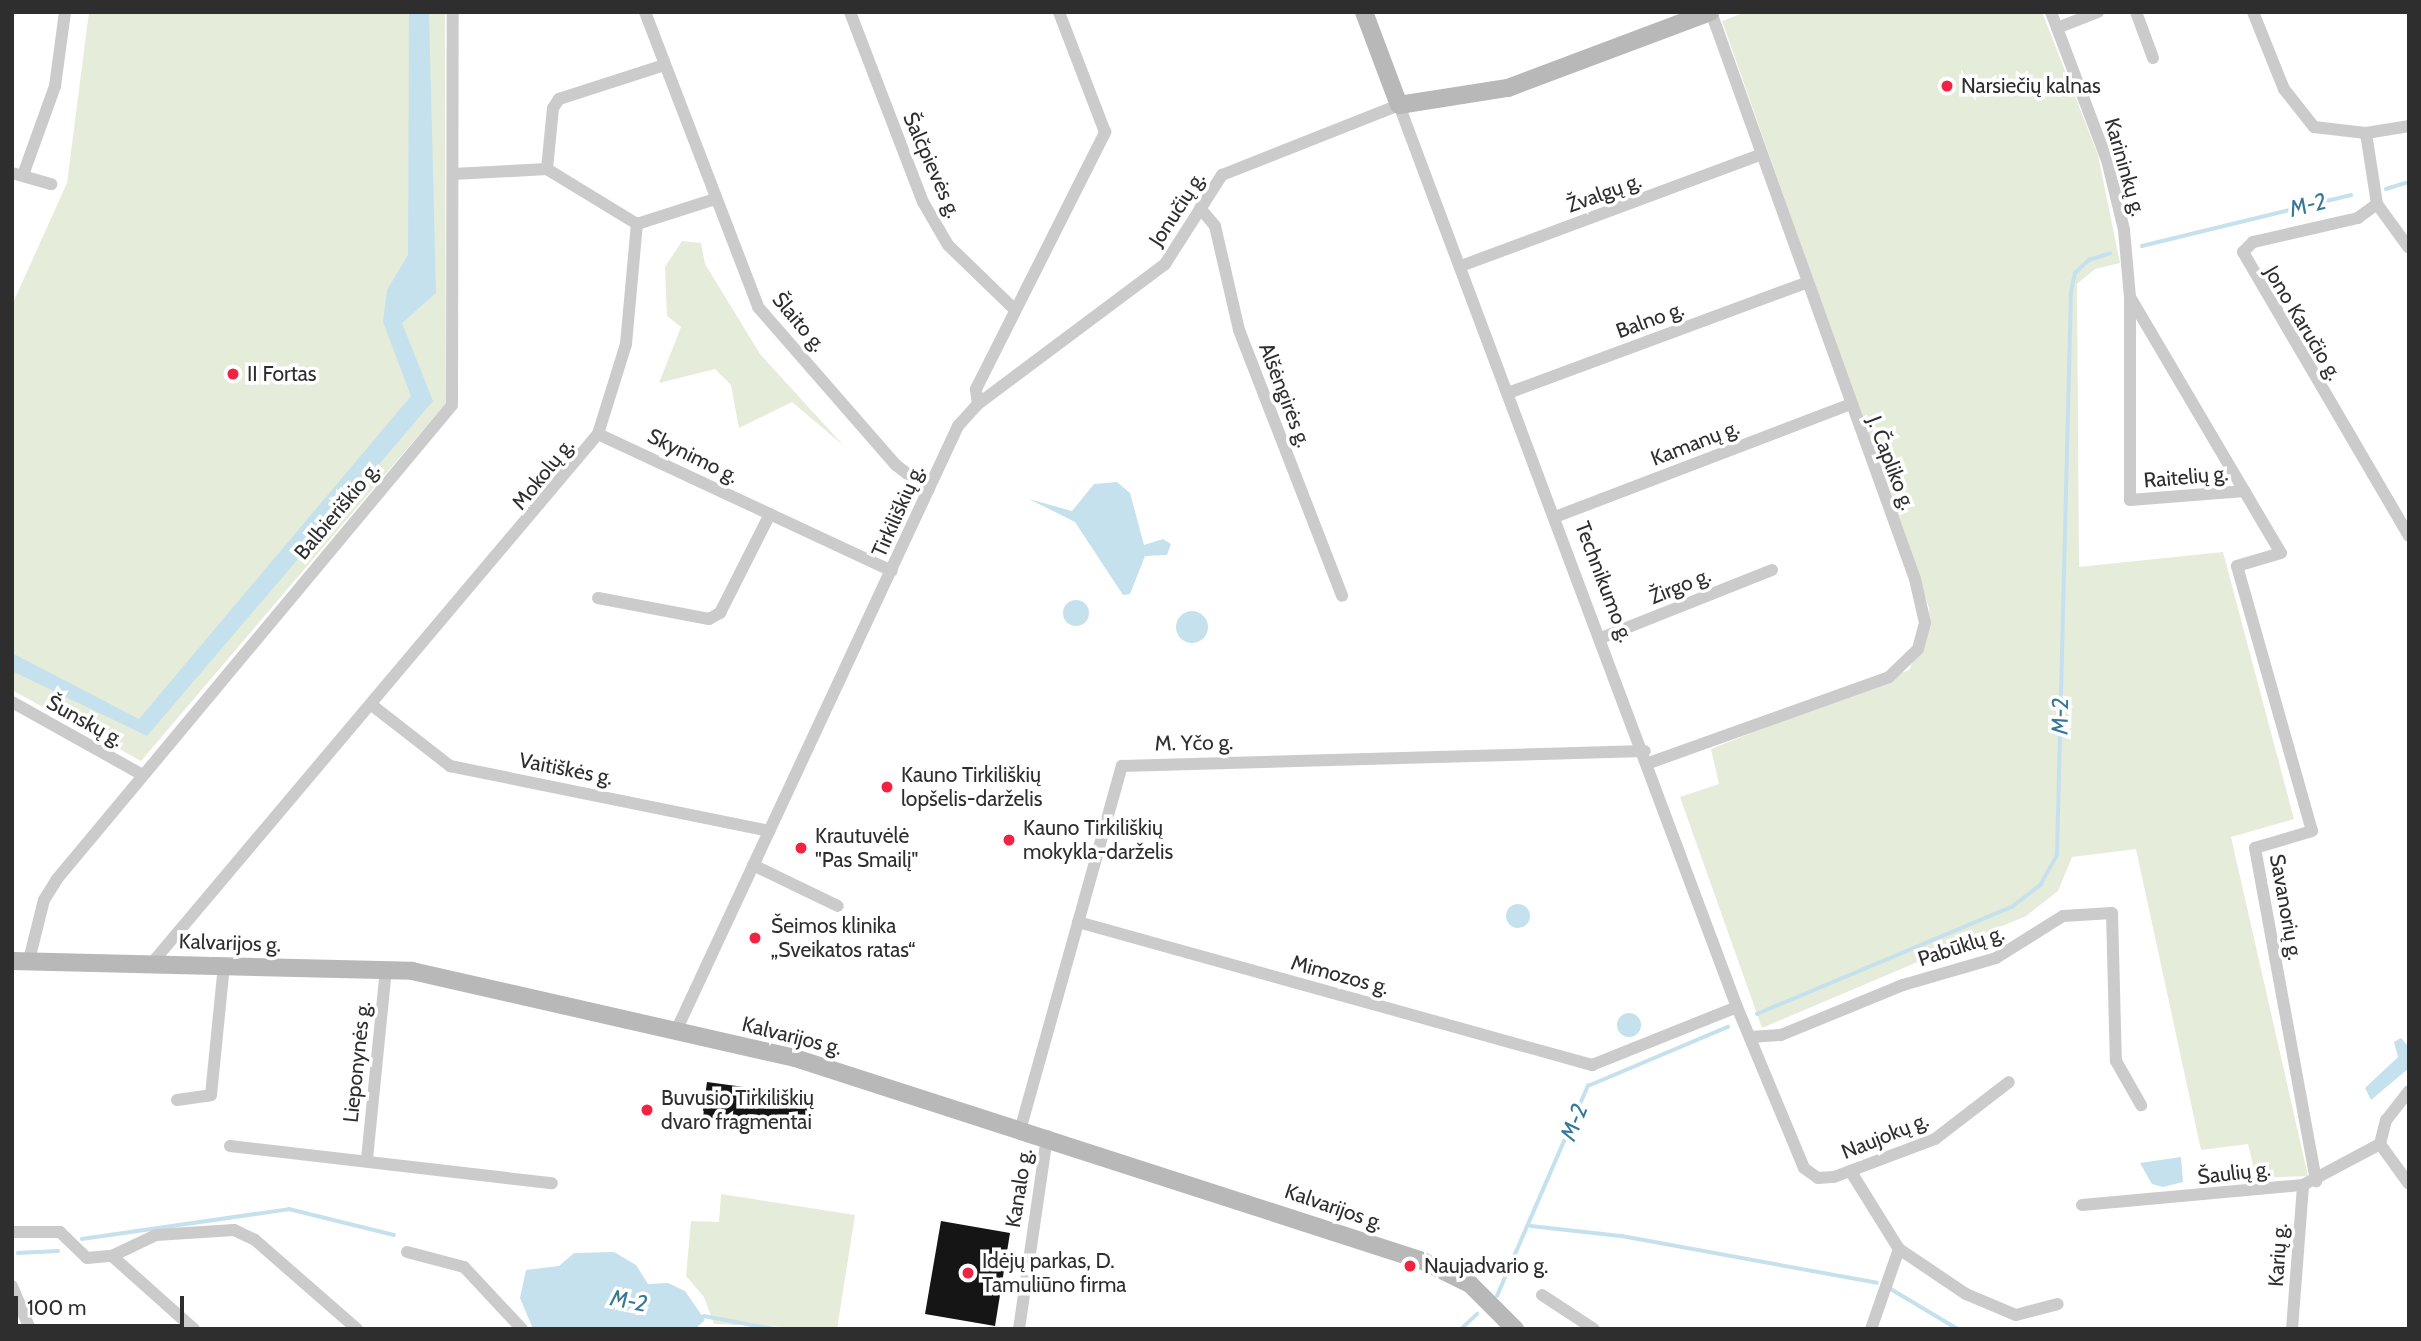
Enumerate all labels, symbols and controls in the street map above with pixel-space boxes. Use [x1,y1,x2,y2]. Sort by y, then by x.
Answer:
place label: Narsiečių kalnas [1961,73,2101,99]
marker: Narsiečių kalnas [1939,78,1955,94]
street label: Šalčpievės g. [898,108,966,222]
street label: Karininkų g. [2099,115,2151,219]
street label: Jonučių g. [1144,167,1210,251]
street label: Žvalgų g. [1563,168,1645,218]
water label: M-2 [2287,187,2329,223]
street label: Jono Karučio g. [2259,261,2347,385]
street label: Šlaito g. [767,287,831,357]
street label: Balno g. [1613,296,1687,344]
street label: Alšėngirės g. [1254,339,1316,451]
place label: II Fortas [247,361,317,387]
marker: II Fortas [225,366,241,382]
street label: J. Čapliko g. [1862,412,1920,514]
street label: Kamanų g. [1647,415,1743,471]
street label: Skynimo g. [643,423,743,489]
street label: Mokolų g. [507,433,579,515]
street label: Balbieriškio g. [289,457,385,565]
street label: Tirkiliškių g. [866,461,930,561]
street label: Raitelių g. [2143,461,2229,493]
street label: Technikumo g. [1569,518,1639,646]
street label: Žirgo g. [1646,562,1714,610]
street label: Šunskų g. [42,690,128,752]
water label: M-2 [2046,697,2074,735]
street label: M. Yčo g. [1154,730,1234,756]
street label: Vaitiškės g. [517,748,615,790]
place label: Kauno Tirkiliškių lopšelis-darželis [901,762,1042,812]
marker: Kauno Tirkiliškių lopšelis-darželis [879,779,895,795]
place label: Kauno Tirkiliškių mokykla-darželis [1023,815,1173,865]
place label: Krautuvėlė "Pas Smailį" [815,823,918,873]
marker: Kauno Tirkiliškių mokykla-darželis [1001,832,1017,848]
marker: Krautuvėlė "Pas Smailį" [793,840,809,856]
street label: Savanorių g. [2264,852,2308,962]
place label: Šeimos klinika „Sveikatos ratas“ [771,913,915,963]
street label: Pabūklų g. [1915,920,2007,972]
marker: Šeimos klinika „Sveikatos ratas“ [745,928,765,948]
street label: Kalvarijos g. [178,929,282,957]
street label: Mimozos g. [1288,950,1392,1000]
street label: Lieponynės g. [338,1000,376,1124]
street label: Kalvarijos g. [739,1011,845,1061]
place label: Buvusio Tirkiliškių dvaro fragmentai [661,1085,814,1135]
water label: M-2 [1554,1100,1594,1144]
marker: Buvusio Tirkiliškių dvaro fragmentai [639,1102,655,1118]
street label: Naujokų g. [1838,1107,1932,1165]
street label: Kanalo g. [1000,1147,1038,1229]
street label: Šaulių g. [2196,1156,2272,1190]
street label: Kalvarijos g. [1281,1178,1387,1236]
street label: Karių g. [2263,1222,2293,1288]
place label: Idėjų parkas, D. Tamuliūno firma [982,1248,1126,1298]
place label: Naujadvario g. [1424,1253,1548,1279]
marker: Naujadvario g. [1402,1258,1418,1274]
marker: Idėjų parkas, D. Tamuliūno firma [960,1265,976,1281]
scale bar [18,1282,187,1326]
water label: M-2 [608,1284,650,1318]
text: 100 m [27,1295,86,1320]

